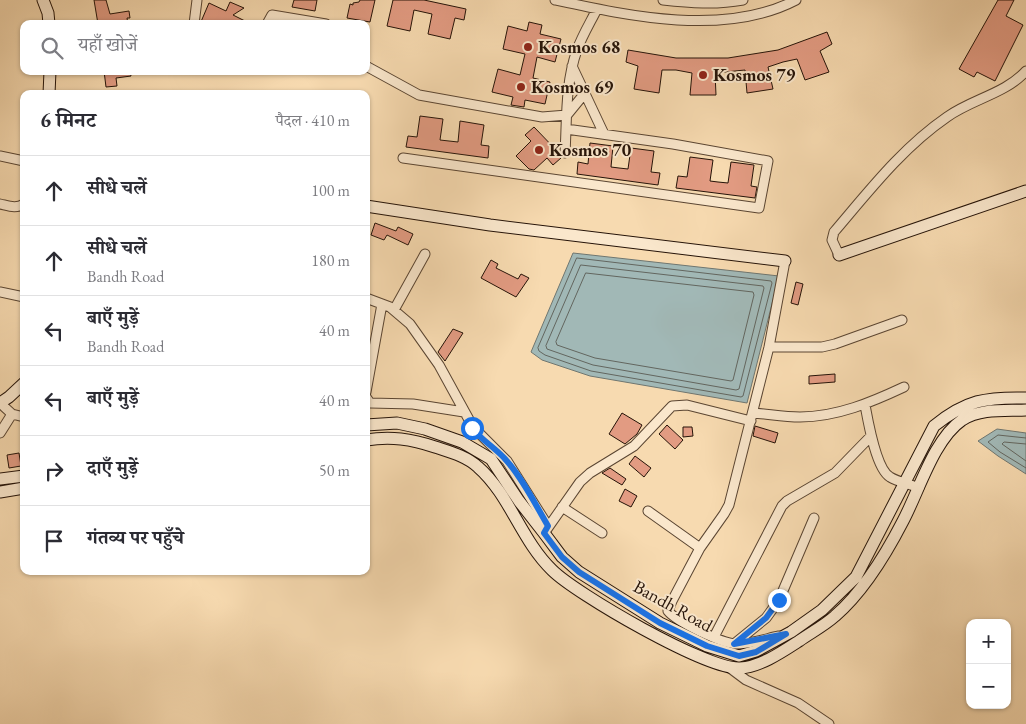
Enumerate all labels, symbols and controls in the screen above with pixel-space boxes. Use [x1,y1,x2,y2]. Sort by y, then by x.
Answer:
search box [20,20,370,75]
text: यहाँ खोजें [78,32,137,57]
icon: search [38,34,66,62]
place label: Kosmos 68 [538,35,620,58]
marker: Kosmos 68 [522,41,534,53]
place label: Kosmos 79 [713,63,796,86]
marker: Kosmos 79 [697,69,709,81]
place label: Kosmos 69 [531,75,614,98]
marker: Kosmos 69 [515,81,527,93]
text: 6 मिनट [40,106,96,133]
text: पैदल · 410 m [276,110,350,131]
place label: Kosmos 70 [549,138,632,161]
marker: Kosmos 70 [533,144,545,156]
text: सीधे चलें [87,175,147,200]
icon: ahead [40,177,68,205]
text: 100 m [311,180,350,201]
text: सीधे चलें [87,235,147,260]
icon: ahead [40,247,68,275]
text: 180 m [311,250,350,271]
text: Bandh Road [87,266,164,287]
text: बाएँ मुड़ें [87,305,139,330]
icon: left [40,317,68,345]
text: 40 m [319,320,350,341]
text: Bandh Road [87,336,164,357]
text: बाएँ मुड़ें [87,385,139,410]
icon: left [40,387,68,415]
text: 40 m [319,390,350,411]
route start [461,417,484,440]
text: दाएँ मुड़ें [87,455,138,480]
icon: right [40,457,68,485]
text: 50 m [319,460,350,481]
text: गंतव्य पर पहुँचे [87,525,184,550]
icon: arrive [40,527,68,555]
street label: Bandh Road [630,574,718,637]
route end [768,589,791,612]
map controls [966,619,1011,709]
button: + [966,619,1011,664]
button: − [966,664,1011,709]

